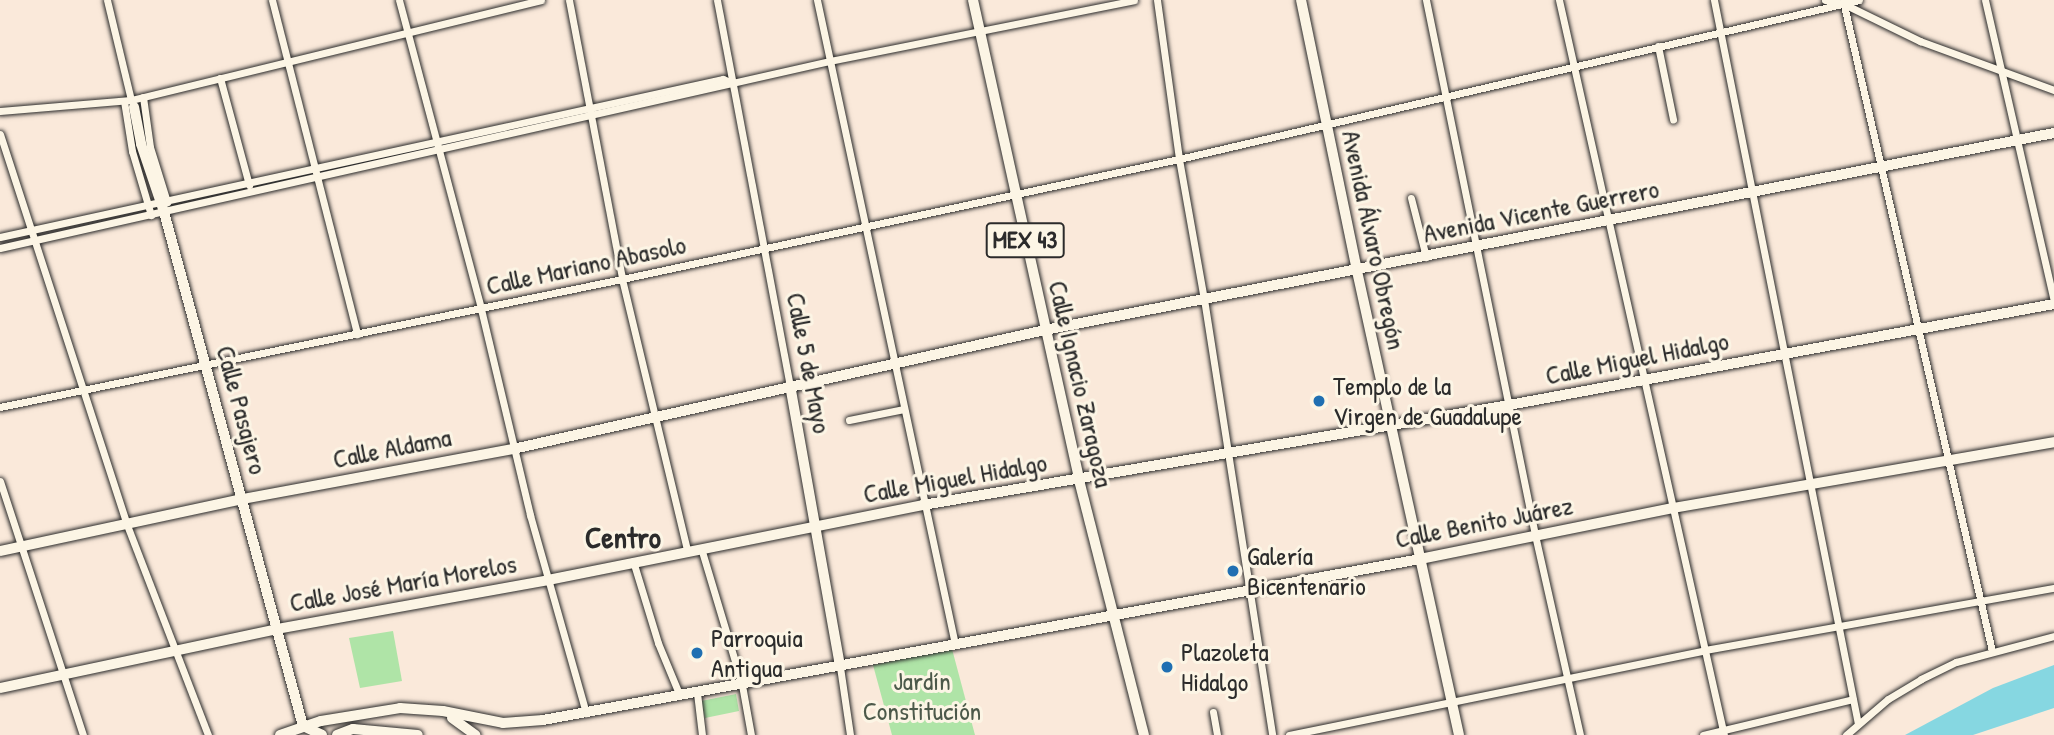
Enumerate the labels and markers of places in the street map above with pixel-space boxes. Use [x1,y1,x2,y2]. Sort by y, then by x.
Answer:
place label: Templo de la Virgen de Guadalupe [1333,370,1522,432]
marker: Templo de la Virgen de Guadalupe [1311,393,1327,409]
place label: Galería Bicentenario [1247,540,1366,602]
marker: Galería Bicentenario [1225,563,1241,579]
place label: Parroquia Antigua [711,622,803,684]
place label: Plazoleta Hidalgo [1181,636,1269,698]
marker: Parroquia Antigua [689,645,705,661]
marker: Plazoleta Hidalgo [1159,659,1175,675]

